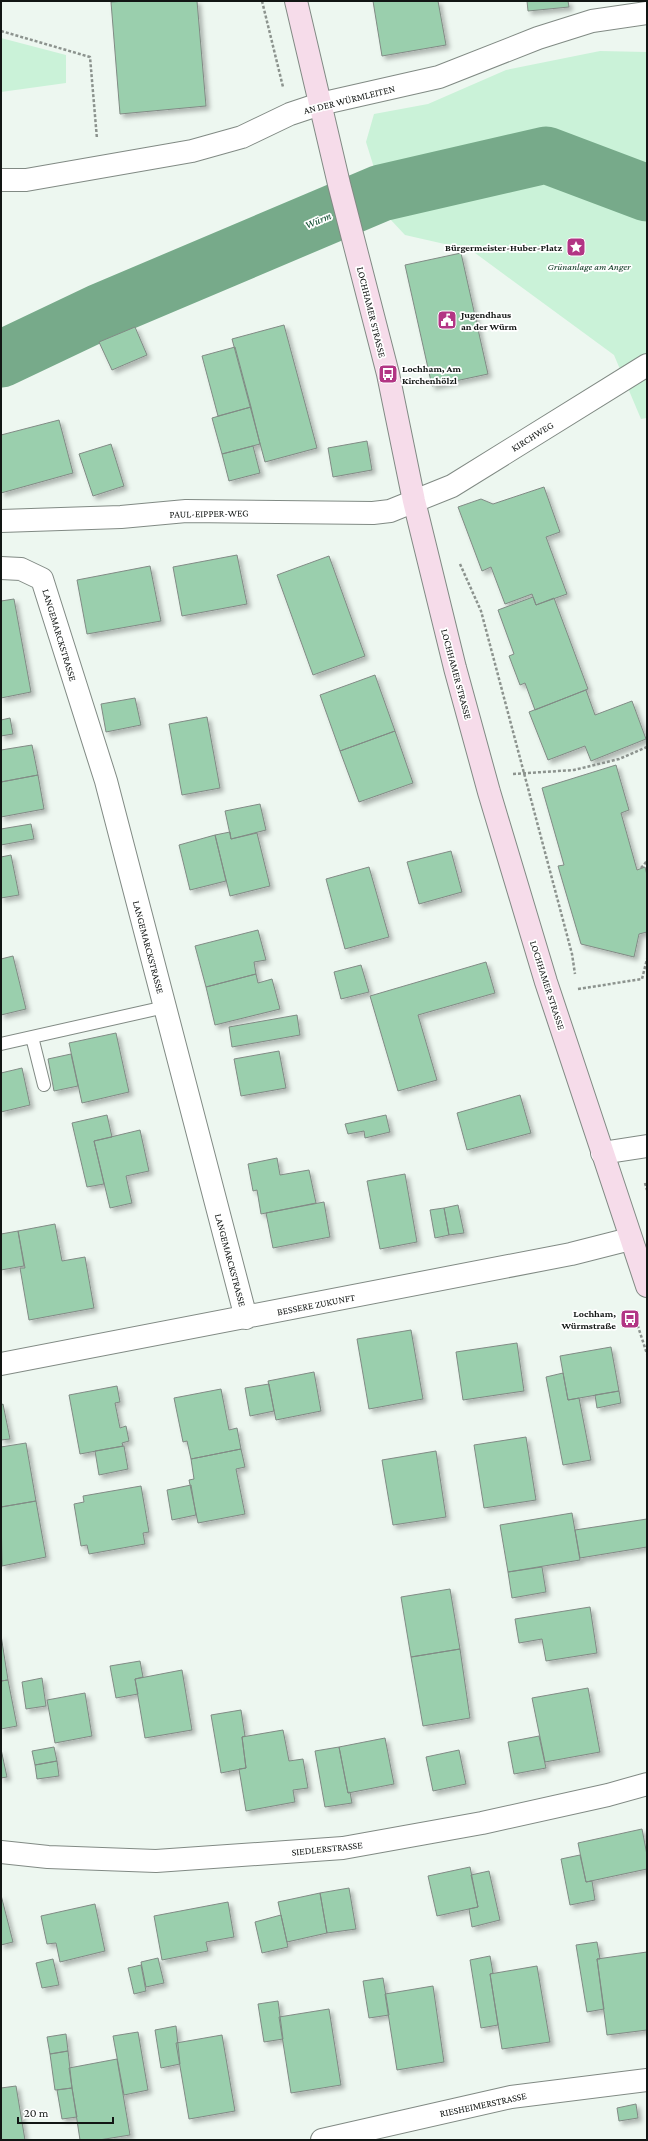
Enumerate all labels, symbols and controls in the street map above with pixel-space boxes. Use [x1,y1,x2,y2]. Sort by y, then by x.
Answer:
street label: AN DER WÜRMLEITEN [302,83,396,116]
water label: Würm [303,209,333,231]
place icon: Bürgermeister-Huber-Platz [565,236,587,258]
place label: Bürgermeister-Huber-Platz [445,242,562,253]
park label: Grünanlage am Anger [547,261,631,272]
street label: LOCHHAMER STRASSE [355,266,388,359]
public building icon: Jugendhaus an der Würm [436,309,458,331]
place label: Jugendhaus an der Würm [460,309,518,332]
bus stop icon: Lochham, Am Kirchenhölzl [377,363,399,385]
place label: Lochham, Am Kirchenhölzl [402,363,461,386]
street label: KIRCHWEG [509,419,555,454]
street label: PAUL-EIPPER-WEG [169,507,249,520]
street label: LANGEMARCKSTRASSE [40,588,79,683]
street label: LOCHHAMER STRASSE [439,628,474,721]
street label: LANGEMARCKSTRASSE [131,899,166,995]
street label: LOCHHAMER STRASSE [528,939,567,1032]
street label: LANGEMARCKSTRASSE [213,1212,248,1308]
street label: BESSERE ZUKUNFT [276,1291,357,1317]
place label: Lochham, Würmstraße [560,1308,616,1331]
bus stop icon: Lochham, Würmstraße [619,1308,641,1330]
street label: SIEDLERSTRASSE [291,1839,364,1858]
street label: RIESHEIMERSTRASSE [439,2090,528,2119]
scale bar [18,2099,113,2125]
text: 20 m [24,2106,49,2120]

